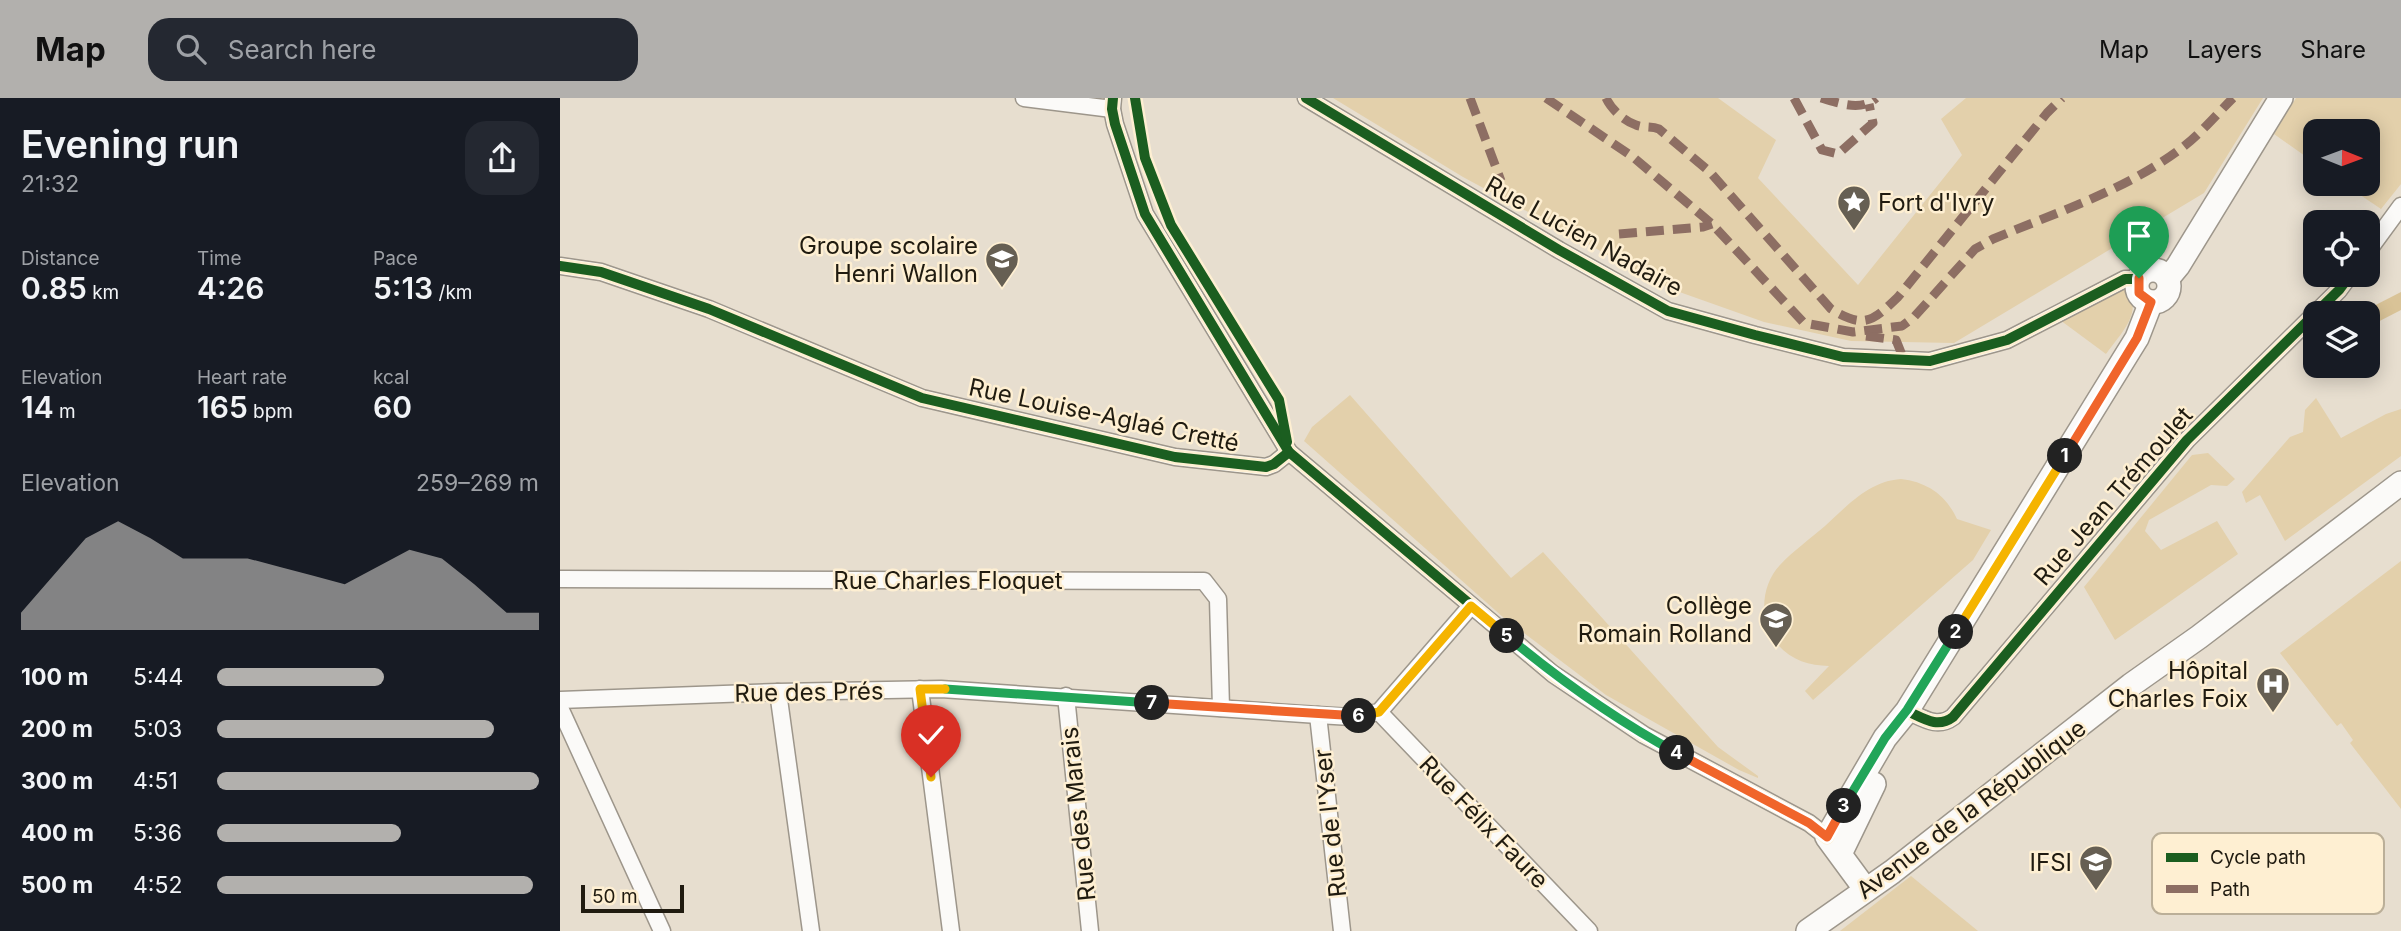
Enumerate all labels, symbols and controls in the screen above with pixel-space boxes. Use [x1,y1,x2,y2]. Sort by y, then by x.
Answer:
search box [148,18,638,81]
text: Map [35,29,106,69]
icon: search [172,30,210,68]
text: Search here [228,34,376,65]
text: Map [2099,35,2149,64]
text: Layers [2187,35,2262,64]
text: Share [2300,35,2366,64]
north arrow [2303,119,2380,196]
map controls [2303,119,2380,378]
text: Evening run [21,121,239,167]
button: share [465,121,539,195]
text: 21:32 [21,170,79,198]
street label: Rue Lucien Nadaire [1480,170,1688,302]
place icon: Fort d'Ivry [1835,183,1873,232]
place label: Fort d'Ivry [1878,188,1994,217]
pin [2109,206,2169,278]
button: locate [2303,210,2380,287]
icon: arrive [2120,217,2158,255]
place label: Groupe scolaire Henri Wallon [799,231,978,288]
school or university icon: Groupe scolaire Henri Wallon [983,240,1021,289]
text: Distance [21,247,99,270]
text: Time [197,247,242,270]
text: Pace [373,247,418,270]
text: 0.85 [21,270,87,306]
text: 4:26 [197,270,264,306]
text: 5:13 [373,270,433,306]
text: km [87,281,119,304]
text: /km [433,281,472,304]
button: layers [2303,301,2380,378]
text: Elevation [21,366,102,389]
text: Heart rate [197,366,287,389]
text: kcal [373,366,409,389]
street label: Rue Louise-Aglaé Cretté [966,372,1242,458]
text: 14 [21,389,54,425]
text: 165 [197,389,248,425]
text: 60 [373,389,412,425]
text: m [54,400,76,423]
text: bpm [248,400,293,423]
street label: Rue Jean Trémoulet [2028,401,2198,591]
pin: 1 [2048,438,2082,474]
text: 1 [2060,444,2069,467]
text: Elevation [21,469,120,497]
text: 259–269 m [416,469,539,497]
street label: Rue Charles Floquet [833,566,1063,595]
place label: Collège Romain Rolland [1578,591,1752,648]
school or university icon: Collège Romain Rolland [1757,600,1795,649]
pin: 2 [1938,614,1974,650]
pin: 5 [1490,618,1524,654]
text: 2 [1950,620,1961,643]
text: 5 [1500,624,1513,647]
place label: Hôpital Charles Foix [2108,656,2248,713]
text: 100 m [21,663,88,691]
text: 5:44 [133,663,183,691]
hospital icon: Hôpital Charles Foix [2254,665,2292,714]
street label: Rue des Prés [734,676,884,708]
pin: 7 [1134,686,1170,720]
text: 7 [1146,691,1157,714]
pin: 6 [1342,698,1376,734]
text: 6 [1352,704,1365,727]
pin [901,705,961,777]
street label: Avenue de la République [1851,713,2091,905]
text: 200 m [21,715,93,743]
text: 5:03 [133,715,182,743]
icon: check [912,716,950,754]
street label: Rue des Marais [1054,726,1102,902]
pin: 4 [1660,736,1694,770]
text: 4 [1670,741,1683,764]
street label: Rue de l'Yser [1308,747,1352,899]
street label: Rue Félix Faure [1413,750,1555,894]
text: 300 m [21,767,93,795]
text: 4:51 [133,767,178,795]
pin: 3 [1826,788,1862,824]
text: 3 [1837,794,1850,817]
text: 400 m [21,819,94,847]
text: 5:36 [133,819,182,847]
legend [2152,833,2384,914]
school or university icon: IFSI [2077,843,2115,892]
text: Cycle path [2210,846,2306,869]
place label: IFSI [2030,848,2072,877]
text: 500 m [21,871,93,899]
text: 4:52 [133,871,183,899]
text: Path [2210,878,2250,901]
scale bar [581,882,684,914]
text: 50 m [592,885,638,908]

